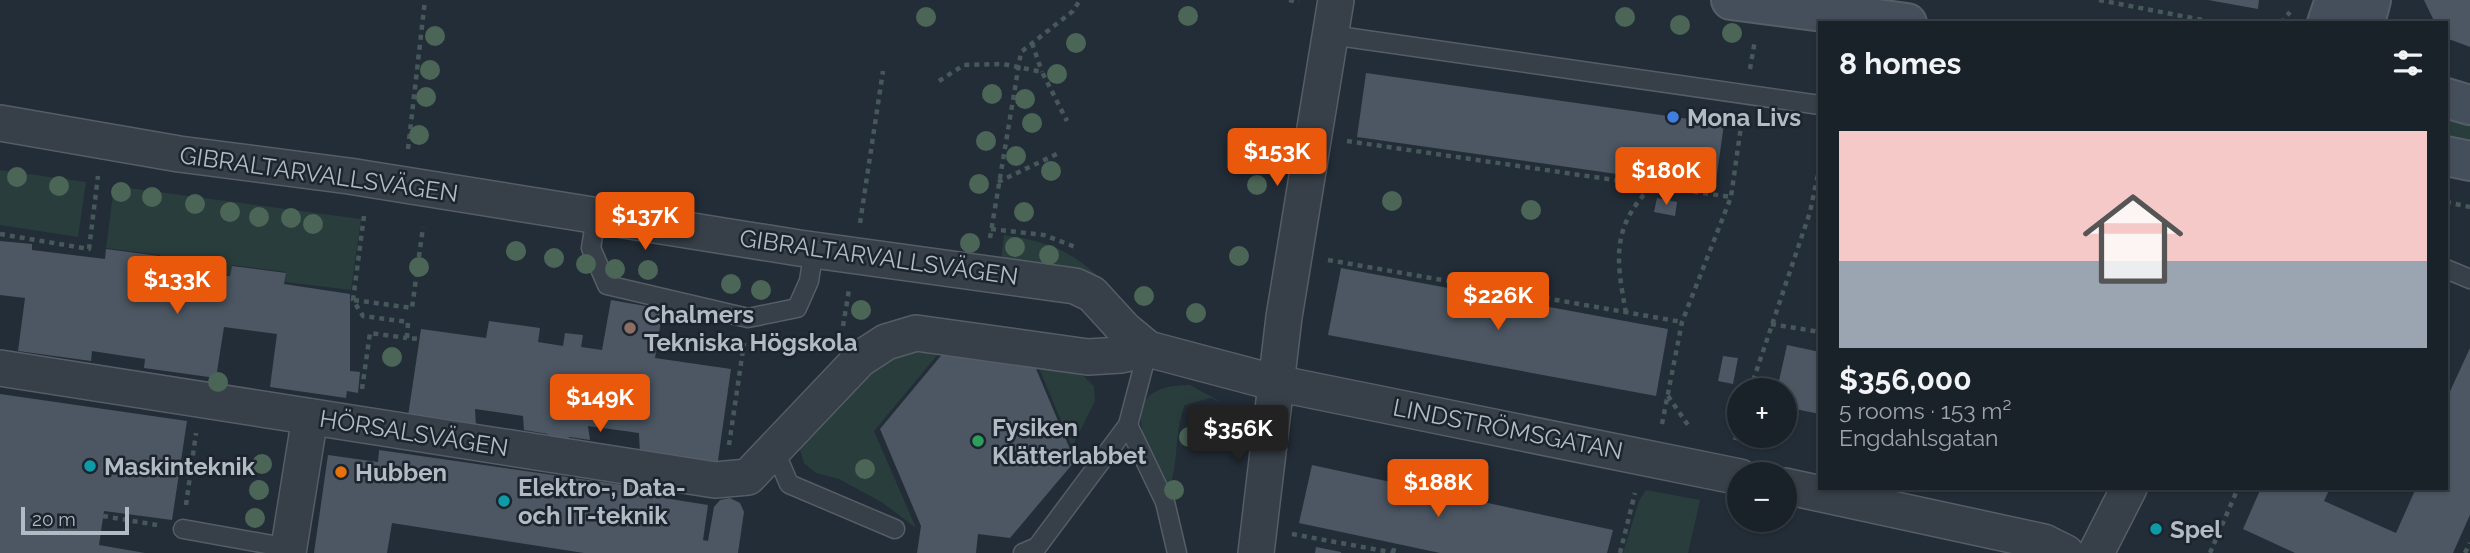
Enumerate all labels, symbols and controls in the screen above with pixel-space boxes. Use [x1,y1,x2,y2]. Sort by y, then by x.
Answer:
icon: filters [2389,44,2427,82]
text: 8 homes [1839,46,1961,81]
place label: Mona Livs [1687,103,1801,132]
marker: Mona Livs [1665,109,1681,125]
pin: $153K [1228,128,1326,188]
text: $153K [1244,137,1310,164]
street label: GIBRALTARVALLSVÄGEN [178,140,460,208]
pin: $180K [1617,148,1715,207]
text: $180K [1631,156,1701,183]
icon: home [2070,176,2196,302]
pin: $137K [596,192,694,252]
text: $137K [611,201,679,228]
street label: GIBRALTARVALLSVÄGEN [738,223,1020,291]
pin: $133K [128,256,226,316]
text: $133K [144,265,211,292]
pin: $226K [1449,272,1547,332]
text: $226K [1463,281,1533,308]
place label: Chalmers Tekniska Högskola [644,300,858,357]
marker: Chalmers Tekniska Högskola [622,320,638,336]
text: $356,000 [1839,362,1972,397]
pin: $149K [551,374,649,434]
map controls [1727,378,1797,532]
button: + [1727,378,1797,448]
text: $149K [566,383,634,410]
street label: LINDSTRÖMSGATAN [1391,392,1625,466]
text: 5 rooms · 153 m² [1839,397,2011,424]
street label: HÖRSALSVÄGEN [317,404,511,462]
pin: $356K [1189,406,1287,465]
place label: Fysiken Klätterlabbet [992,413,1147,470]
text: $356K [1203,414,1273,441]
text: Engdahlsgatan [1839,424,1998,451]
marker: Fysiken Klätterlabbet [970,433,986,449]
place label: Maskinteknik [104,452,256,481]
marker: Maskinteknik [82,458,98,474]
place label: Hubben [355,458,447,487]
pin: $188K [1389,460,1487,519]
button: − [1727,462,1797,532]
marker: Hubben [333,464,349,480]
text: $188K [1403,468,1473,495]
place label: Elektro-, Data- och IT-teknik [518,473,686,530]
marker: Elektro-, Data- och IT-teknik [496,493,512,509]
scale bar [21,504,130,536]
text: 20 m [32,508,76,530]
place label: Spel [2170,515,2222,544]
marker: Spel [2148,521,2164,537]

